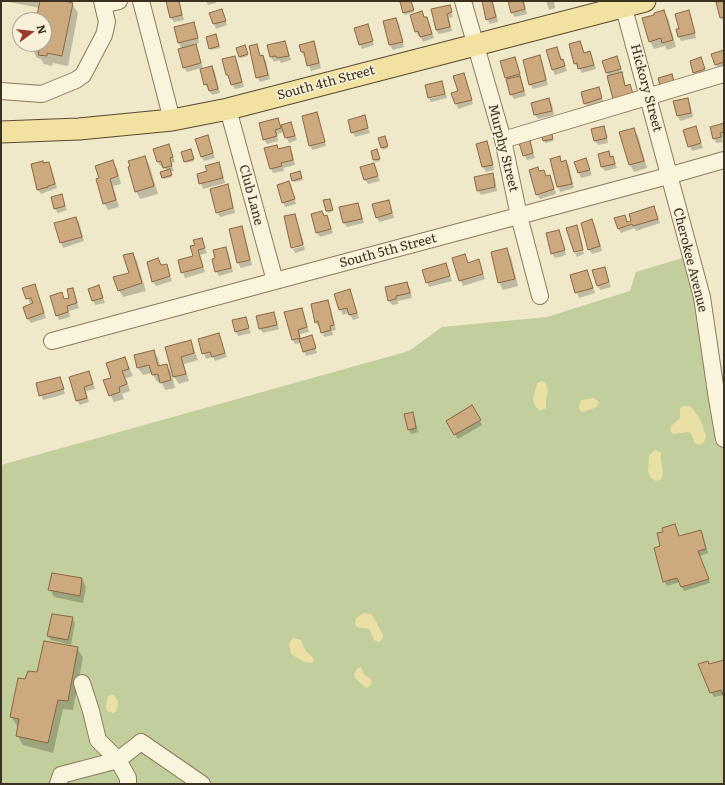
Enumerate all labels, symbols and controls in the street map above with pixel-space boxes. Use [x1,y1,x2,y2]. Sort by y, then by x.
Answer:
north arrow [12,12,52,52]
text: N [34,23,52,36]
street label: Hickory Street [627,42,665,134]
street label: South 4th Street [275,62,377,104]
street label: Murphy Street [485,103,521,193]
street label: Club Lane [235,163,267,227]
street label: Cherokee Avenue [669,206,711,314]
street label: South 5th Street [338,231,438,271]

